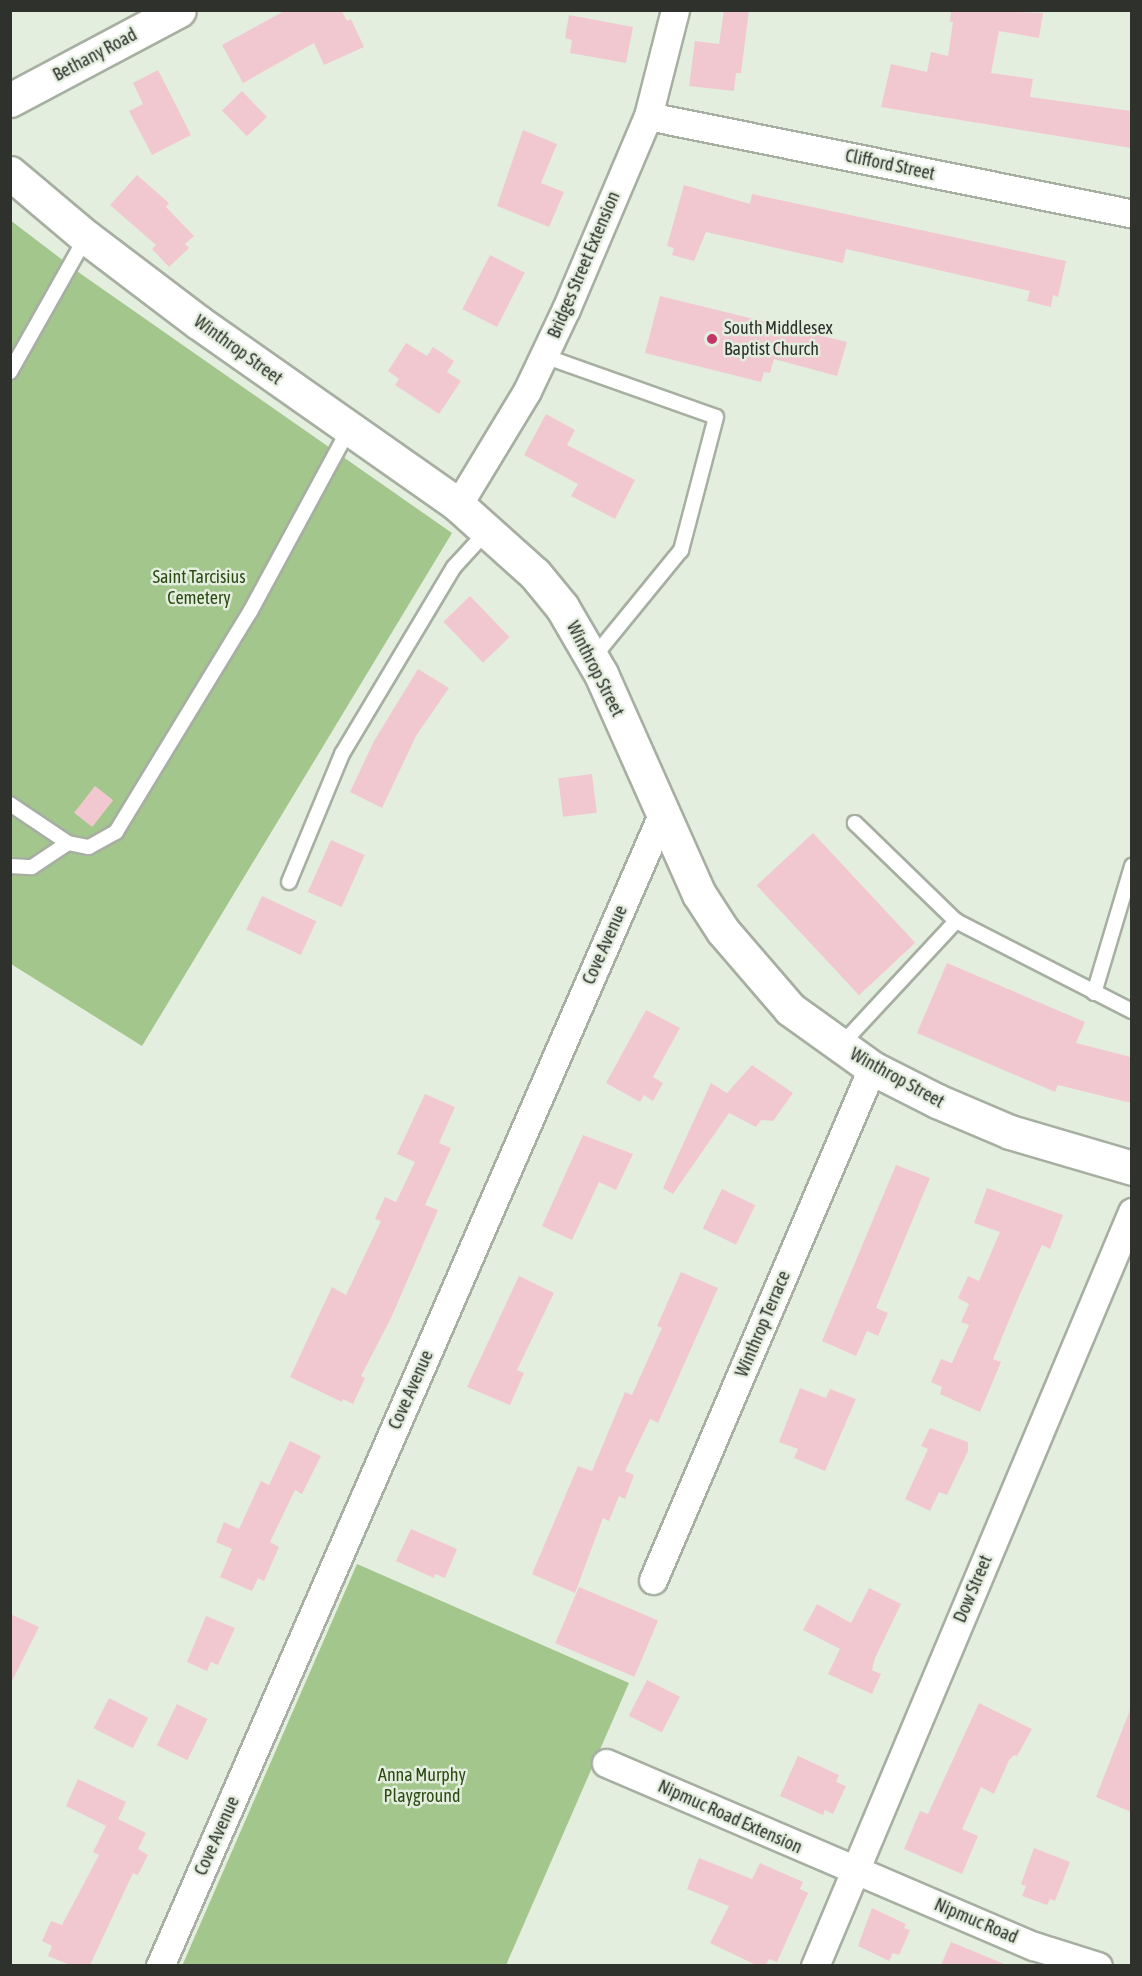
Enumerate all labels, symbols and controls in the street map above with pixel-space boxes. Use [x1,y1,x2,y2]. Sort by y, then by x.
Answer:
street label: Bethany Road [49,24,141,86]
street label: Clifford Street [843,145,937,185]
street label: Bridges Street Extension [543,188,625,342]
street label: Winthrop Street [190,311,286,389]
place label: South Middlesex Baptist Church [724,318,833,360]
marker: South Middlesex Baptist Church [705,332,719,346]
park label: Saint Tarcisius Cemetery [152,567,246,610]
street label: Winthrop Street [562,618,628,720]
street label: Cove Avenue [578,902,632,988]
street label: Winthrop Street [846,1043,948,1113]
street label: Winthrop Terrace [731,1268,795,1380]
street label: Cove Avenue [384,1347,438,1433]
street label: Dow Street [949,1552,997,1626]
park label: Anna Murphy Playground [378,1765,466,1808]
street label: Nipmuc Road Extension [655,1776,805,1858]
street label: Cove Avenue [190,1793,244,1879]
street label: Nipmuc Road [931,1894,1021,1948]

